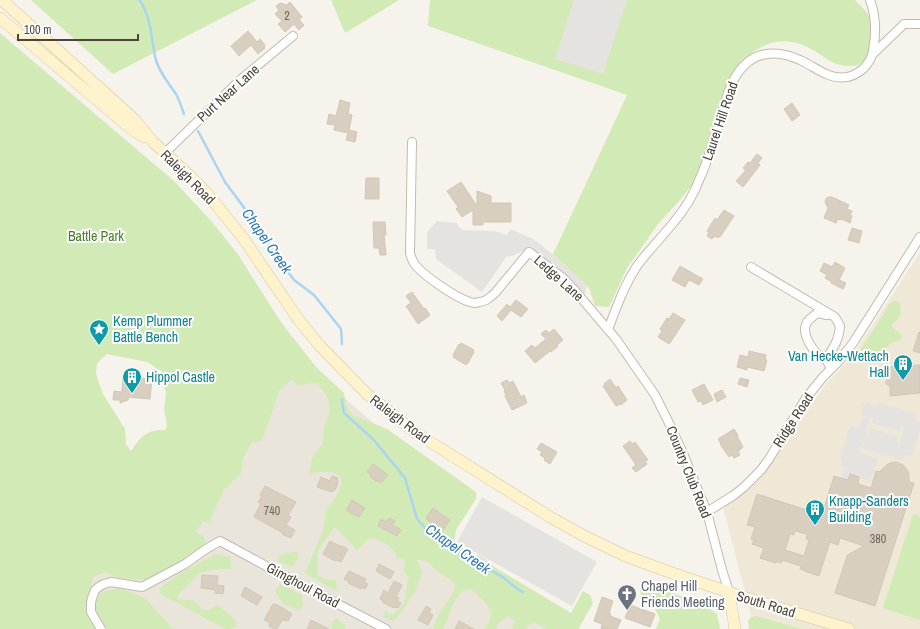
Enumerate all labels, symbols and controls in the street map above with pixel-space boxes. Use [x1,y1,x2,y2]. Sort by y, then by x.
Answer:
house number: 2 [284,8,290,24]
scale bar [18,16,138,42]
text: 100 m [24,22,51,38]
street label: Purt Near Lane [193,60,263,126]
street label: Laurel Hill Road [698,79,742,163]
street label: Raleigh Road [157,146,219,208]
water label: Chapel Creek [237,204,298,278]
park label: Battle Park [68,227,124,245]
street label: Ledge Lane [530,251,588,305]
place label: Kemp Plummer Battle Bench [113,312,192,346]
place icon: Kemp Plummer Battle Bench [88,318,110,346]
place label: Van Hecke-Wettach Hall [788,347,889,381]
building icon: Van Hecke-Wettach Hall [892,353,914,381]
building icon: Hippol Castle [121,366,143,394]
place label: Hippol Castle [146,368,215,386]
street label: Ridge Road [769,389,817,451]
street label: Raleigh Road [367,391,433,447]
street label: Country Club Road [662,423,716,521]
place label: Knapp-Sanders Building [829,492,909,526]
building icon: Knapp-Sanders Building [804,498,826,526]
house number: 740 [264,503,280,519]
water label: Chapel Creek [421,518,496,579]
house number: 380 [870,531,886,547]
street label: Gimghoul Road [263,558,343,612]
place label: Chapel Hill Friends Meeting [641,577,725,611]
church icon: Chapel Hill Friends Meeting [616,583,638,611]
street label: South Road [734,587,798,621]

